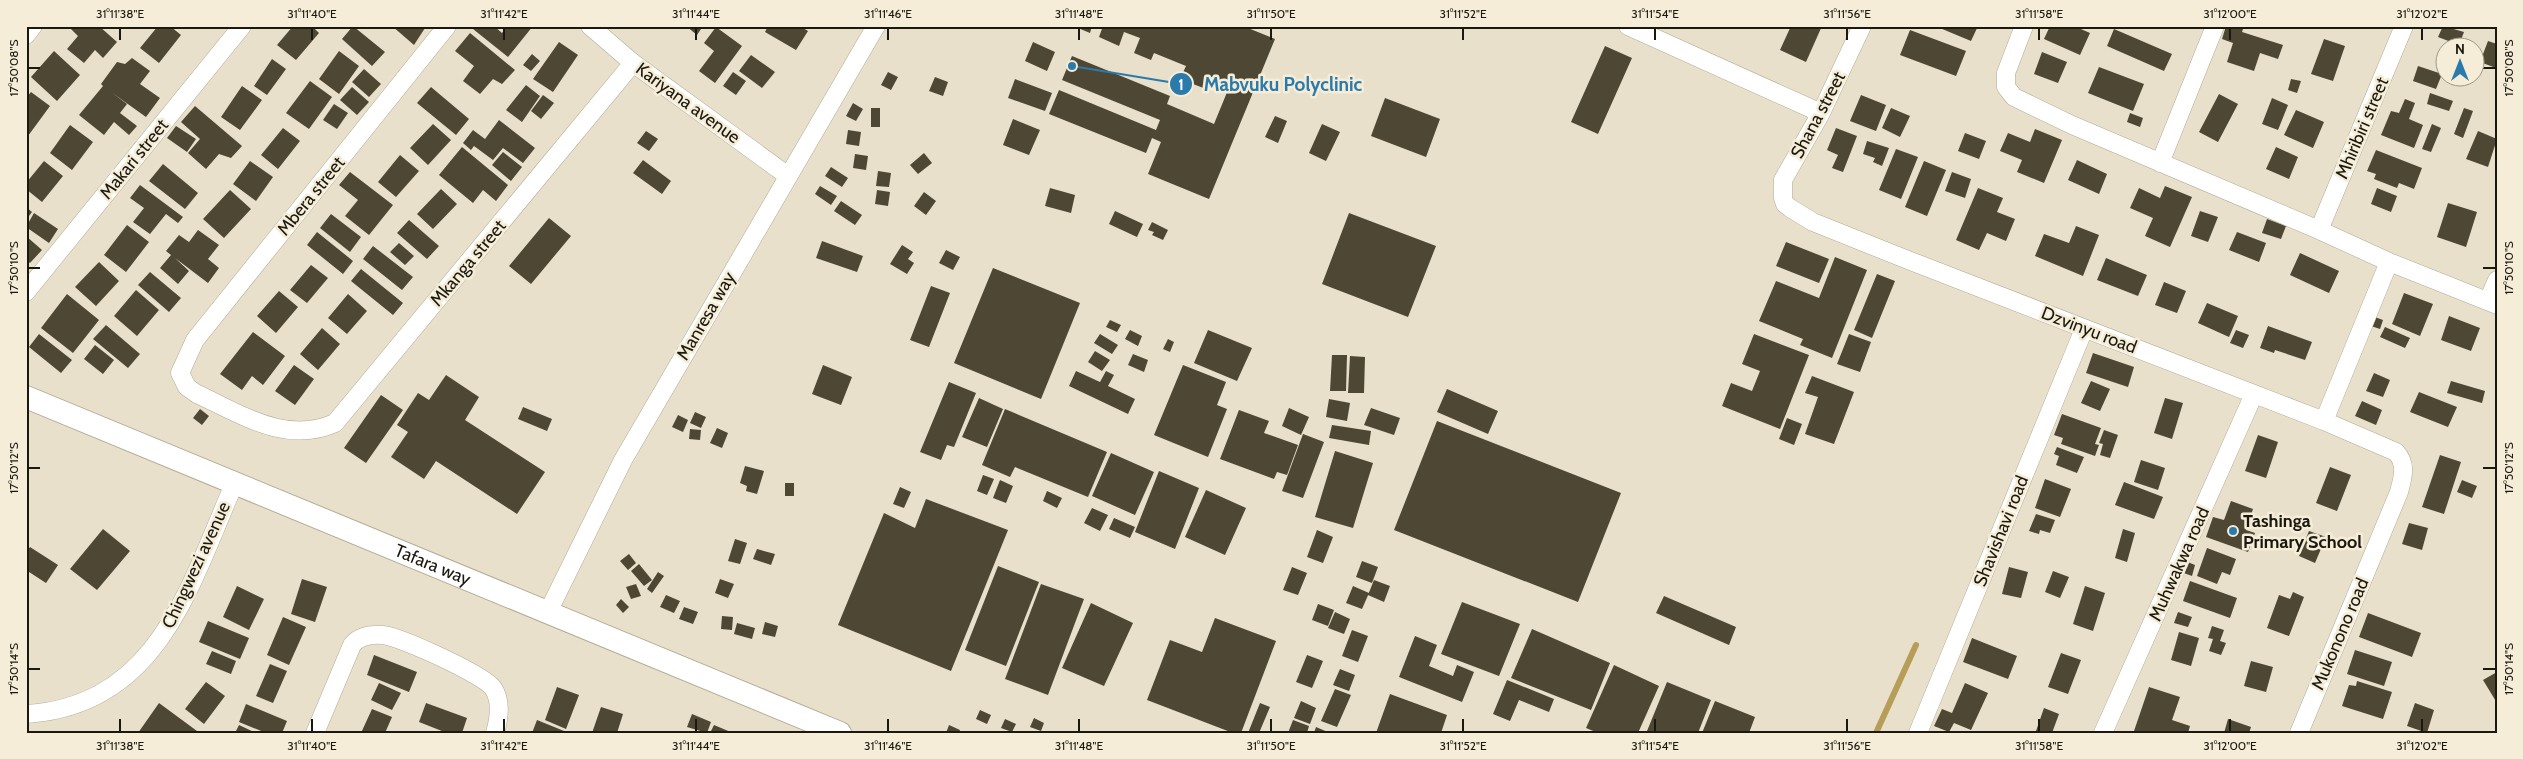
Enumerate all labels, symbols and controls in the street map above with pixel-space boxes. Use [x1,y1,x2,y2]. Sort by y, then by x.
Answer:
text: 31°11'38"E [96,6,144,21]
text: 31°11'40"E [287,6,337,21]
text: 31°11'42"E [480,6,528,21]
text: 31°11'44"E [672,6,720,21]
text: 31°11'46"E [864,6,912,21]
text: 31°11'48"E [1055,6,1103,21]
text: 31°11'50"E [1246,6,1296,21]
text: 31°11'52"E [1439,6,1487,21]
text: 31°11'54"E [1631,6,1679,21]
text: 31°11'56"E [1823,6,1871,21]
text: 31°11'58"E [2015,6,2063,21]
text: 31°12'00"E [2203,6,2257,21]
text: 31°12'02"E [2396,6,2448,21]
north arrow [2436,38,2486,88]
text: 17°50'08"S [6,40,21,96]
text: N [2455,40,2465,58]
text: 17°50'08"S [2501,40,2516,96]
street label: Kariyana avenue [632,58,744,148]
callout: Mabvuku Polyclinic [1169,67,1372,101]
street label: Shana street [1786,68,1850,162]
text: Mabvuku Polyclinic [1204,73,1363,96]
street label: Mhiribiri street [2331,74,2393,182]
text: 1 [1178,76,1184,94]
street label: Makari street [95,114,173,204]
street label: Mbera street [272,152,350,240]
street label: Mkanga street [425,215,511,311]
text: 17°50'10"S [6,241,21,295]
text: 17°50'10"S [2501,241,2516,295]
street label: Manresa way [672,268,740,364]
street label: Dzvinyu road [2038,302,2140,358]
text: 17°50'12"S [6,442,21,494]
text: 17°50'12"S [2501,442,2516,494]
street label: Shavishavi road [1969,472,2033,590]
street label: Chingwezi avenue [157,498,235,632]
street label: Muhwakwa road [2144,503,2214,625]
place label: Tashinga Primary School [2243,510,2362,553]
marker: Tashinga Primary School [2227,525,2239,537]
street label: Tafara way [391,539,474,590]
street label: Mukonono road [2307,575,2373,693]
text: 17°50'14"S [6,643,21,695]
text: 17°50'14"S [2501,643,2516,695]
text: 31°11'38"E [96,738,144,753]
text: 31°11'40"E [287,738,337,753]
text: 31°11'42"E [480,738,528,753]
text: 31°11'44"E [672,738,720,753]
text: 31°11'46"E [864,738,912,753]
text: 31°11'48"E [1055,738,1103,753]
text: 31°11'50"E [1246,738,1296,753]
text: 31°11'52"E [1439,738,1487,753]
text: 31°11'54"E [1631,738,1679,753]
text: 31°11'56"E [1823,738,1871,753]
text: 31°11'58"E [2015,738,2063,753]
text: 31°12'00"E [2203,738,2257,753]
text: 31°12'02"E [2396,738,2448,753]

